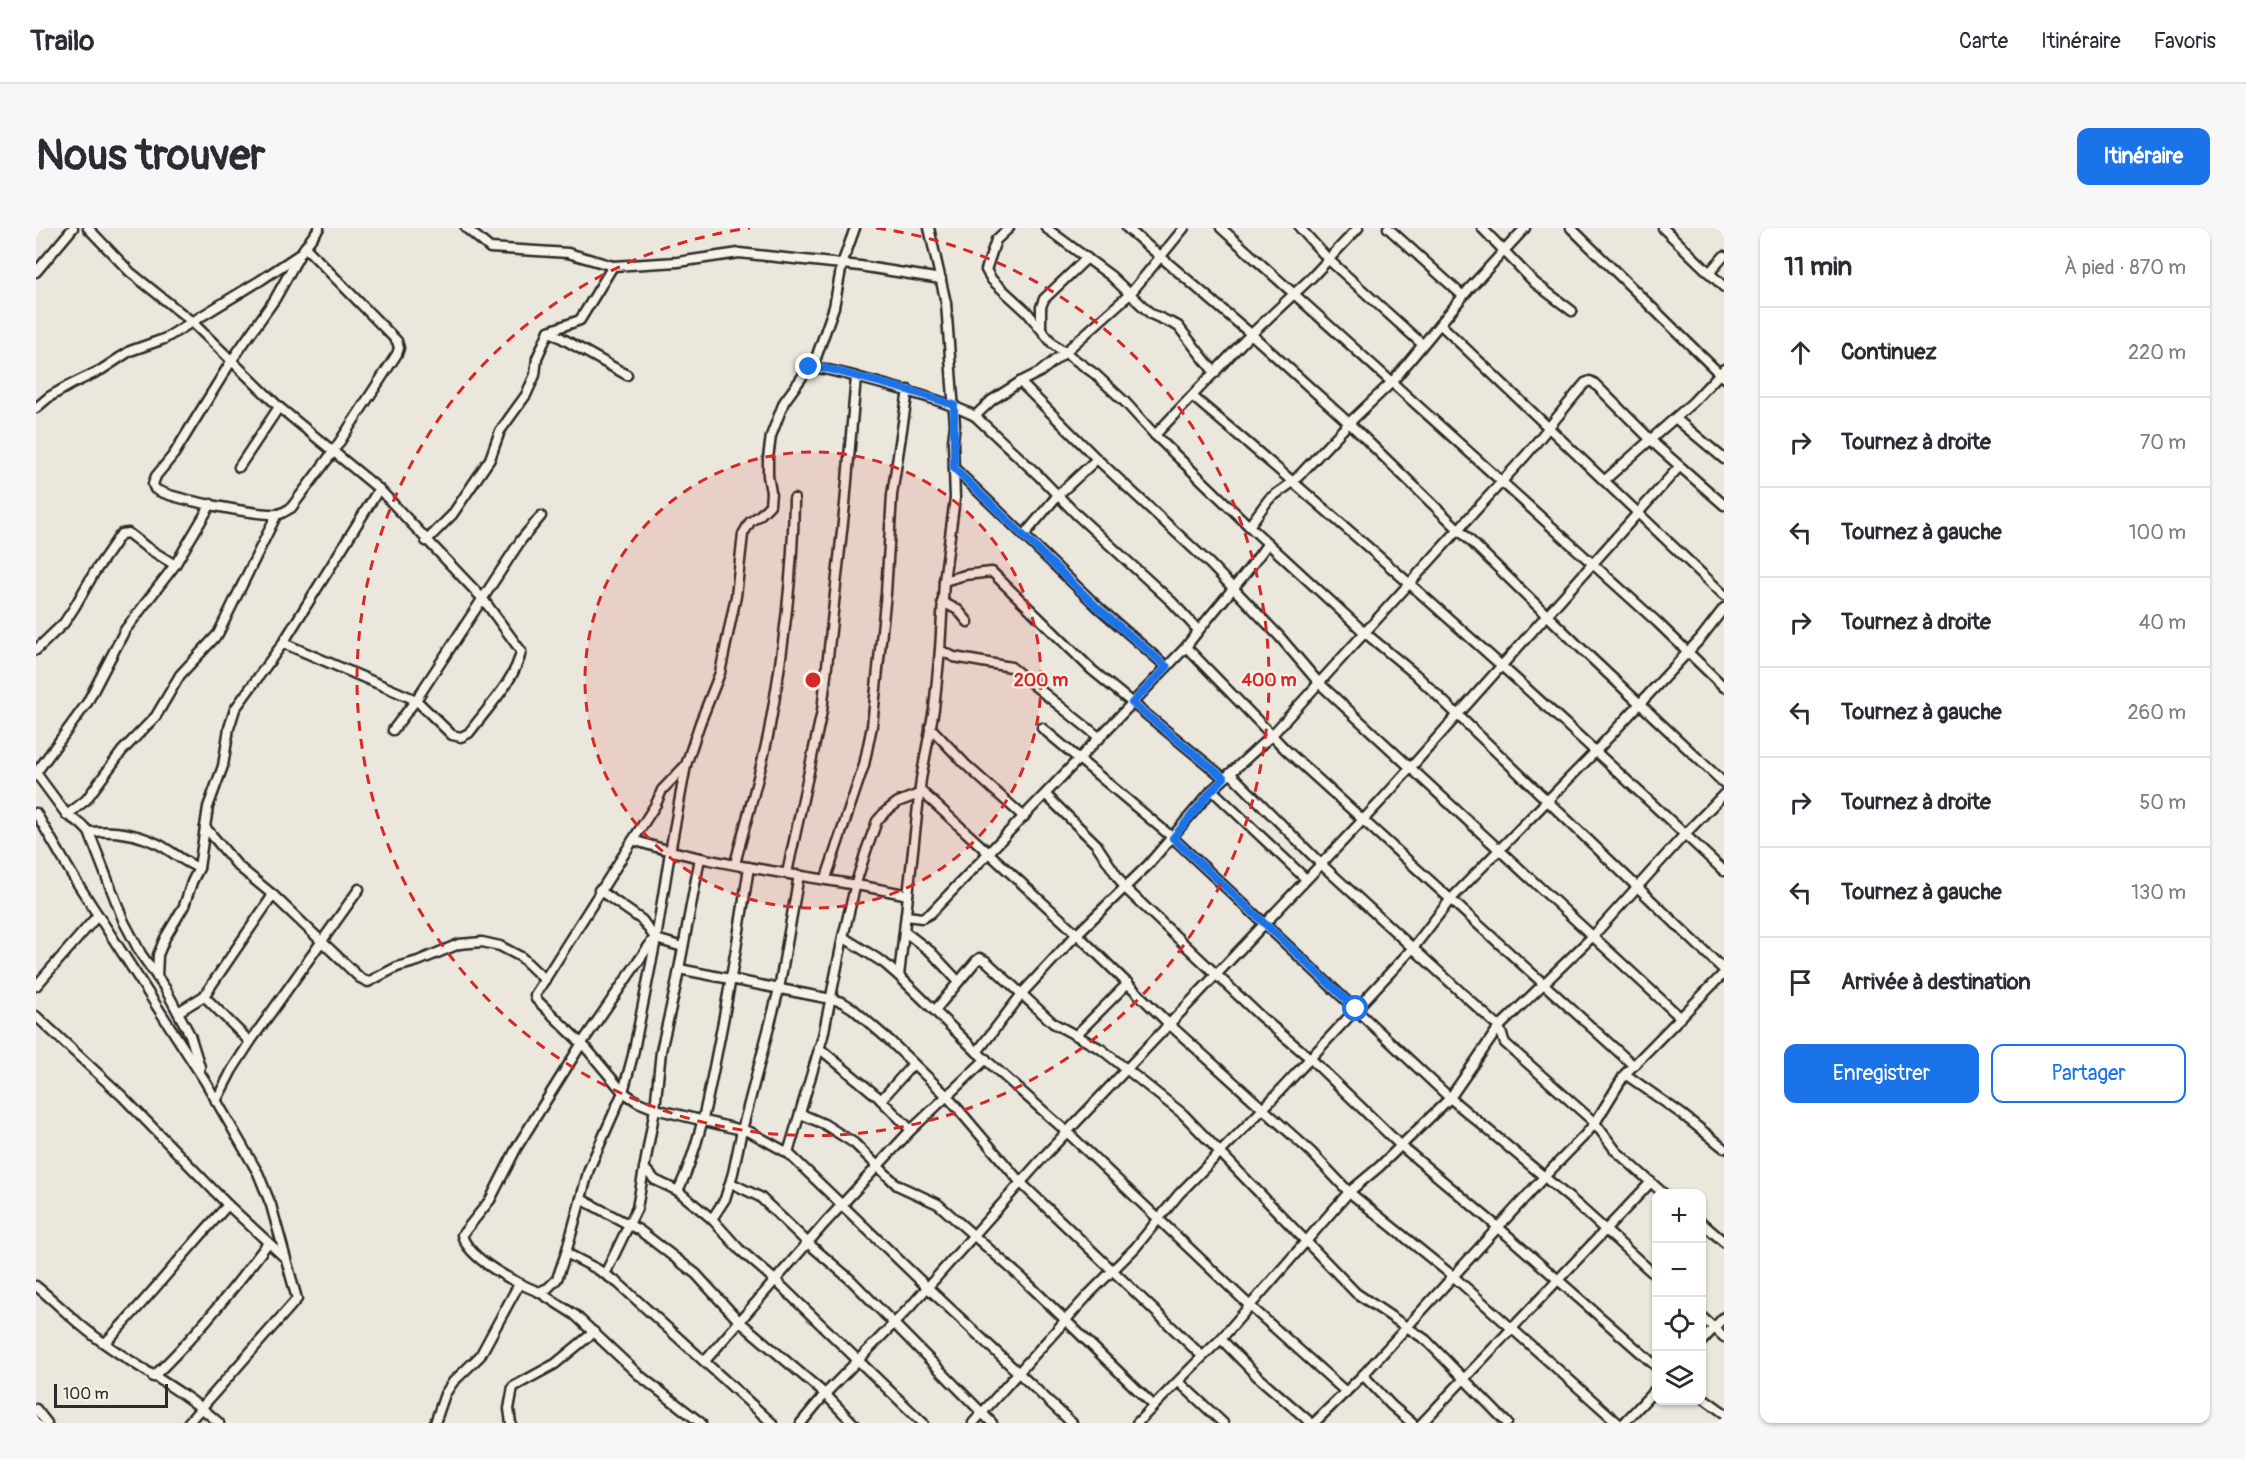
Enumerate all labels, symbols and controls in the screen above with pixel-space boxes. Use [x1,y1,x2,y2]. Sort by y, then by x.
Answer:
text: Trailo [30,24,94,59]
text: Carte [1959,28,2008,55]
text: Itinéraire [2041,28,2121,55]
text: Favoris [2154,28,2216,55]
button: Itinéraire [2077,128,2210,185]
text: Nous trouver [36,130,265,182]
text: 11 min [1784,251,1852,283]
text: À pied · 870 m [2064,255,2186,280]
icon: ahead [1784,336,1817,369]
text: Continuez [1841,338,1937,366]
text: 220 m [2128,340,2186,365]
route end [795,353,821,379]
icon: right [1784,426,1817,459]
text: Tournez à droite [1841,428,1991,456]
text: 70 m [2140,430,2186,455]
icon: left [1784,516,1817,549]
text: Tournez à gauche [1841,518,2002,546]
text: 100 m [2129,520,2186,545]
icon: right [1784,606,1817,639]
text: Tournez à droite [1841,608,1991,636]
text: 40 m [2139,610,2186,635]
text: 200 m [1014,669,1068,692]
text: 400 m [1242,669,1296,692]
centre of rings [803,670,823,690]
icon: left [1784,696,1817,729]
text: Tournez à gauche [1841,698,2002,726]
text: 260 m [2127,700,2186,725]
icon: right [1784,786,1817,819]
text: Tournez à droite [1841,788,1991,816]
text: 50 m [2139,790,2186,815]
icon: left [1784,876,1817,909]
text: Tournez à gauche [1841,878,2002,906]
text: 130 m [2131,880,2186,905]
icon: arrive [1784,966,1817,999]
text: Arrivée à destination [1841,968,2031,996]
route start [1342,995,1368,1021]
button: Enregistrer [1784,1044,1979,1103]
button: Partager [1991,1044,2186,1103]
map controls [1652,1189,1706,1405]
button: + [1652,1189,1706,1243]
button: − [1652,1243,1706,1297]
button: locate [1652,1297,1706,1351]
button: layers [1652,1351,1706,1405]
scale bar [54,1381,168,1408]
text: 100 m [63,1384,109,1404]

